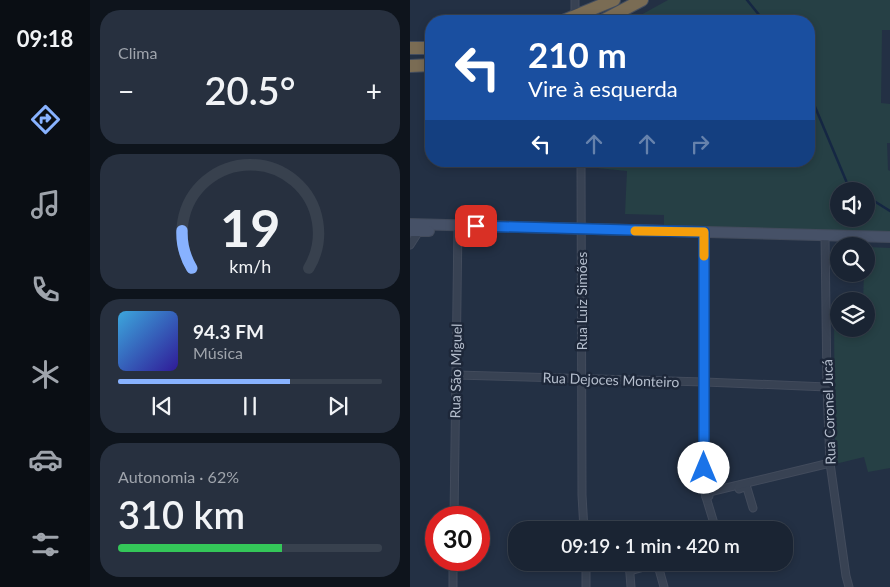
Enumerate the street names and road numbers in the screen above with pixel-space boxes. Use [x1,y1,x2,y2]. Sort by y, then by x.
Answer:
street label: Rua Luiz Simões [573,252,590,350]
street label: Rua São Miguel [446,323,465,419]
street label: Rua Coronel Jucá [818,359,839,465]
street label: Rua Dejoces Monteiro [542,369,680,390]

